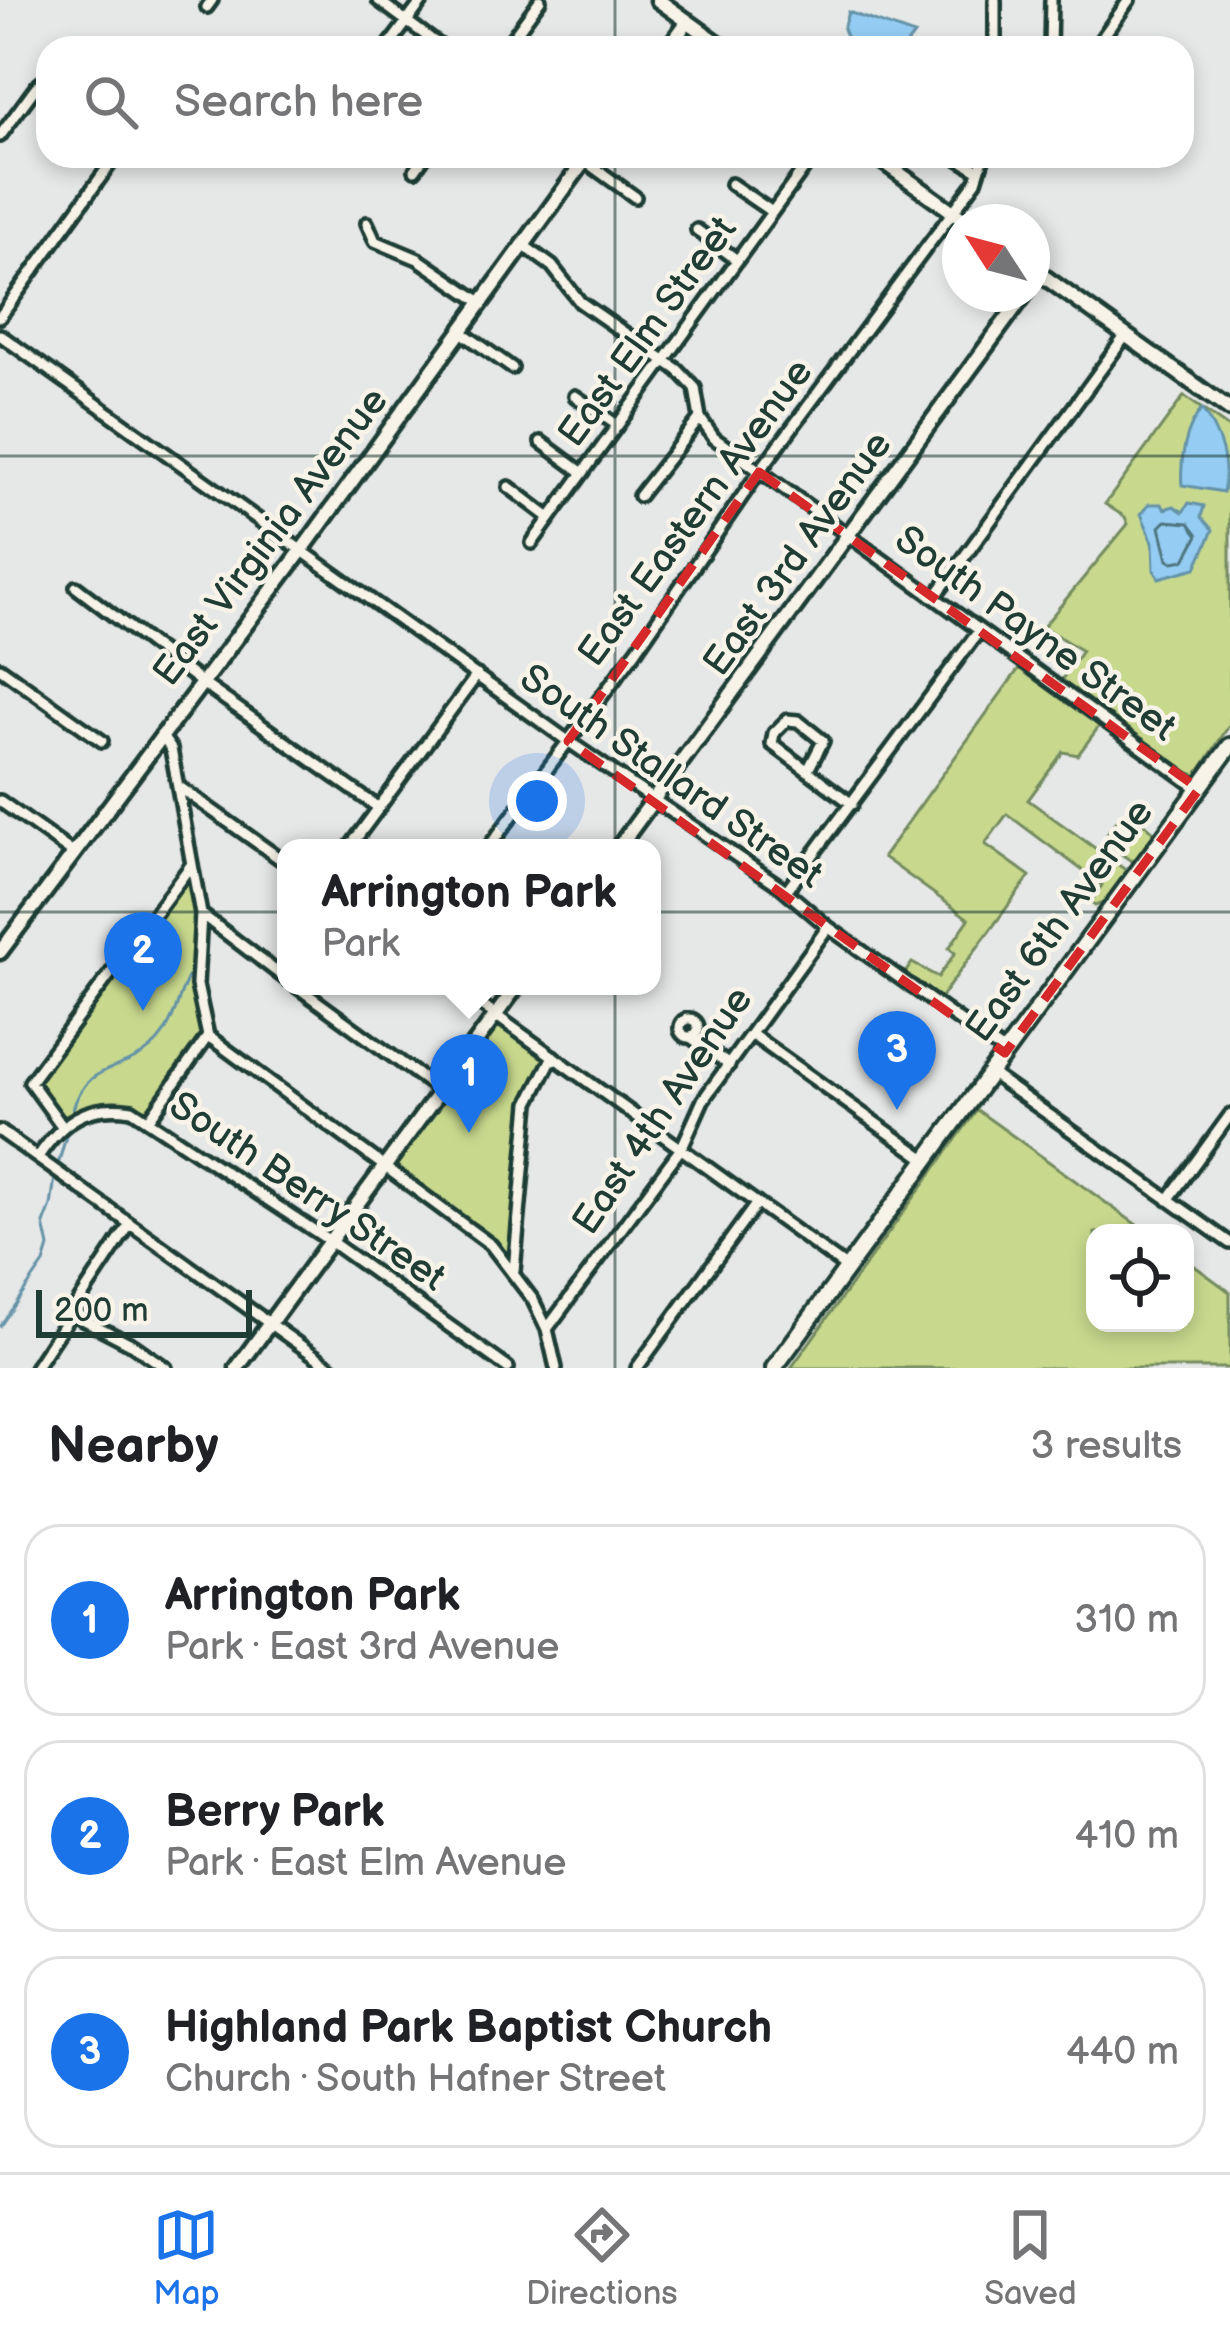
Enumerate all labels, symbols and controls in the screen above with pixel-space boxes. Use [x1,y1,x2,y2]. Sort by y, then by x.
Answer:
search box [36,36,1194,168]
icon: search [78,69,144,135]
text: Search here [174,75,423,130]
north arrow [942,204,1050,312]
street label: East Elm Street [549,208,747,456]
street label: East Eastern Avenue [569,350,823,676]
street label: East Virginia Avenue [144,379,398,695]
street label: East 3rd Avenue [694,423,902,685]
street label: South Payne Street [885,516,1185,752]
street label: South Stallard Street [511,655,831,899]
your location [507,771,567,831]
street label: East 6th Avenue [956,791,1164,1051]
popup [277,839,661,995]
text: Arrington Park [321,866,617,921]
pin: 2 [104,912,182,1011]
text: Park [321,921,400,968]
street label: East 4th Avenue [563,978,763,1244]
pin: 3 [858,1011,936,1110]
pin: 1 [430,1034,508,1133]
street label: South Berry Street [160,1082,454,1302]
map controls [1086,1224,1194,1332]
button: locate [1086,1224,1194,1332]
scale bar [36,1284,252,1337]
text: 200 m [54,1291,148,1331]
text: Nearby [48,1416,219,1477]
text: 3 results [1030,1423,1182,1470]
text: Arrington Park [165,1569,460,1624]
text: 1 [82,1597,98,1644]
text: 310 m [1074,1597,1179,1644]
text: Park · East 3rd Avenue [165,1624,559,1671]
text: Berry Park [165,1785,384,1840]
text: 2 [78,1813,102,1860]
text: 410 m [1074,1813,1179,1860]
text: Park · East Elm Avenue [165,1840,566,1887]
text: Highland Park Baptist Church [165,2001,772,2056]
text: 3 [79,2029,101,2076]
text: 440 m [1066,2029,1179,2076]
text: Church · South Hafner Street [165,2056,666,2103]
tab: Map [153,2202,220,2314]
tab: Directions [526,2202,678,2314]
tab: Saved [984,2202,1077,2314]

